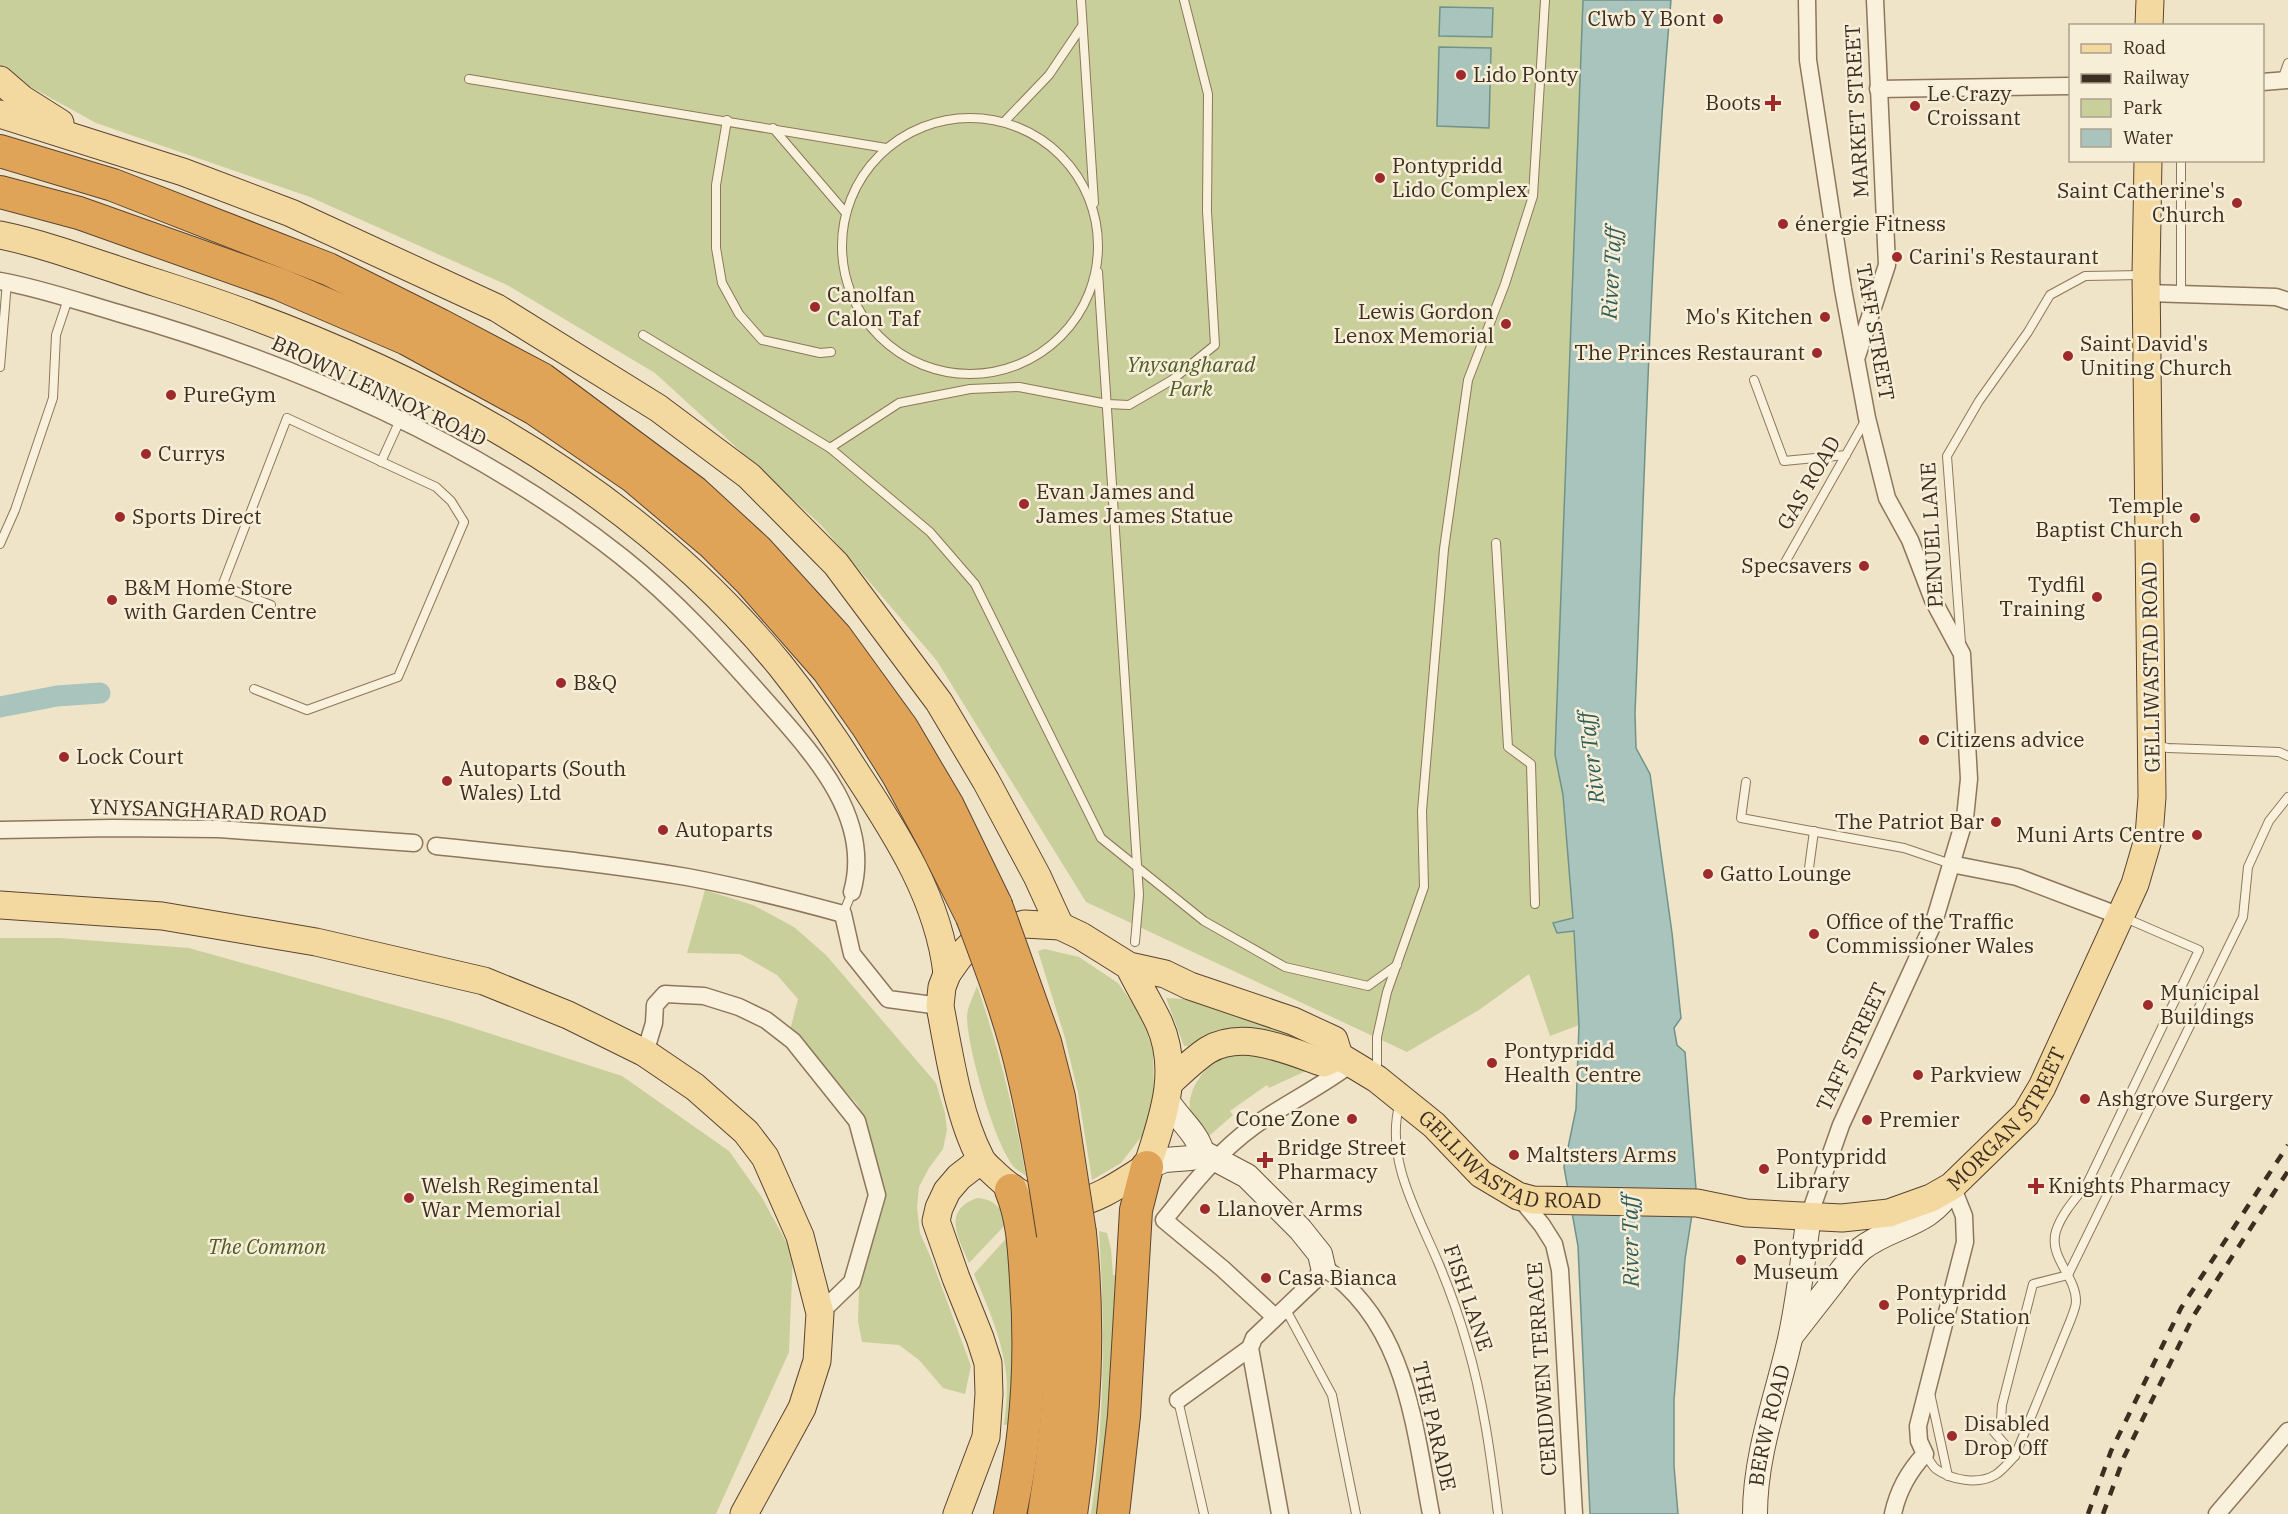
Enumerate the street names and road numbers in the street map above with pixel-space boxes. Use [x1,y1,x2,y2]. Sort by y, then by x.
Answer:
street label: MARKET STREET [1837,23,1875,199]
street label: TAFF STREET [1850,261,1902,403]
street label: BROWN LENNOX ROAD [267,328,491,452]
street label: GAS ROAD [1770,430,1846,535]
street label: PENUEL LANE [1913,461,1949,609]
street label: GELLIWASTAD ROAD [2134,561,2166,773]
street label: YNYSANGHARAD ROAD [89,792,327,828]
street label: TAFF STREET [1809,978,1893,1115]
street label: MORGAN STREET [1940,1042,2071,1196]
street label: GELLIWASTAD ROAD [1413,1103,1602,1214]
street label: FISH LANE [1438,1241,1500,1355]
street label: CERIDWEN TERRACE [1520,1261,1562,1477]
street label: THE PARADE [1406,1358,1463,1493]
street label: BERW ROAD [1742,1361,1796,1488]

